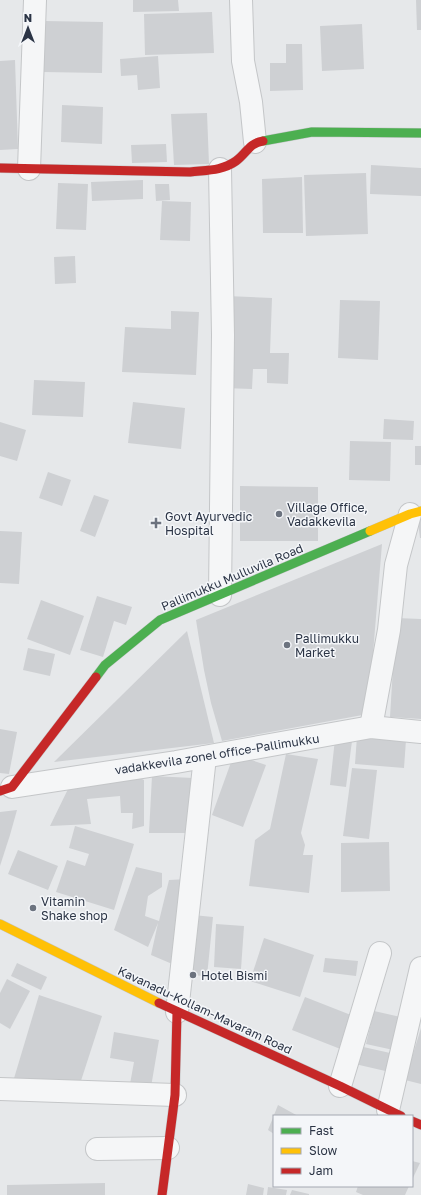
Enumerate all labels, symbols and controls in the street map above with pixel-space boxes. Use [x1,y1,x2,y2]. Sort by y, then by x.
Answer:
north arrow [8,8,48,48]
text: N [24,11,32,24]
place label: Village Office, Vadakkevila [287,500,368,529]
place label: Govt Ayurvedic Hospital [165,509,253,538]
marker: Village Office, Vadakkevila [274,509,284,519]
marker: Govt Ayurvedic Hospital [150,517,162,529]
street label: Pallimukku Mulluvila Road [159,540,305,614]
place label: Pallimukku Market [295,631,359,660]
marker: Pallimukku Market [282,640,292,650]
street label: vadakkevila zonel office-Pallimukku [114,730,320,778]
place label: Vitamin Shake shop [41,894,108,923]
marker: Vitamin Shake shop [28,903,38,913]
street label: Kavanadu-Kollam-Mavaram Road [116,963,294,1057]
place label: Hotel Bismi [201,968,267,983]
marker: Hotel Bismi [188,970,198,980]
legend [273,1115,413,1187]
text: Fast [309,1123,334,1138]
text: Slow [309,1143,337,1158]
text: Jam [309,1163,333,1178]

